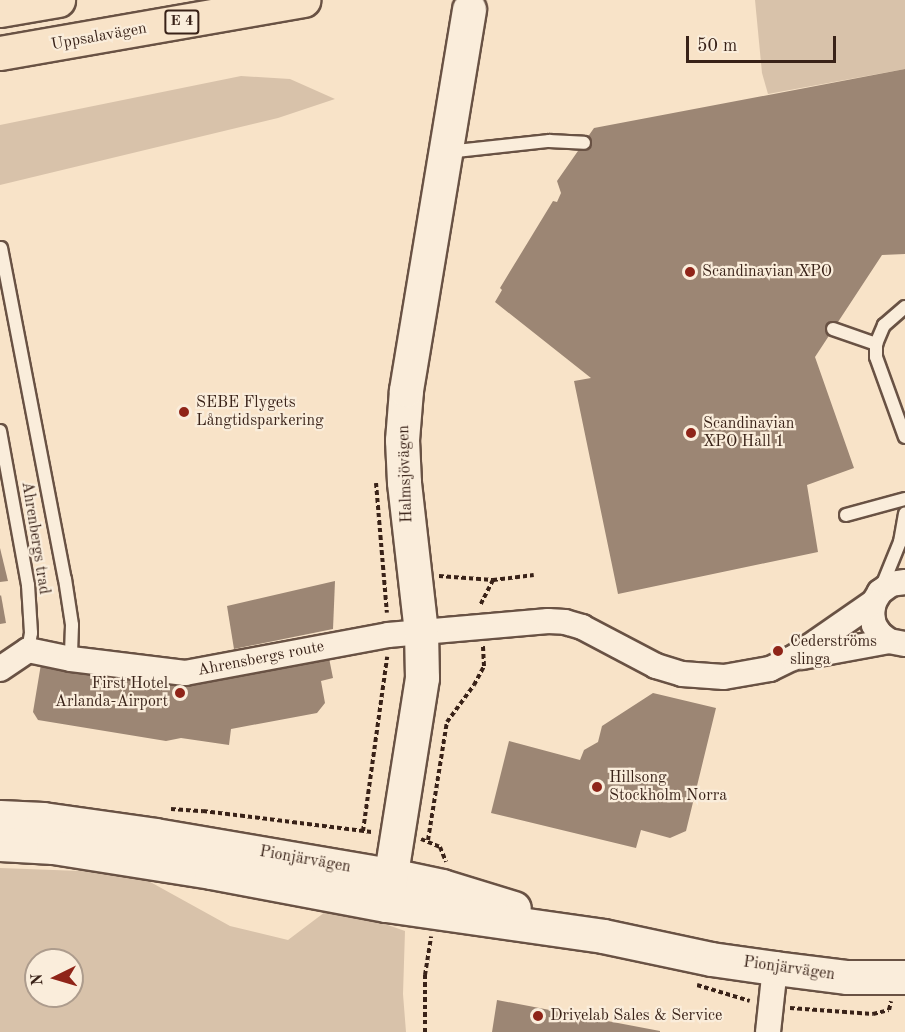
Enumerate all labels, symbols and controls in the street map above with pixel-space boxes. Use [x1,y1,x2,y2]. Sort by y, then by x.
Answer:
road number: E 4 [164,10,200,34]
street label: Uppsalavägen [50,19,148,55]
scale bar [689,24,839,62]
text: 50 m [697,37,737,55]
place label: Scandinavian XPO [702,262,832,282]
marker: Scandinavian XPO [683,265,697,279]
place label: SEBE Flygets Långtidsparkering [196,393,324,431]
marker: SEBE Flygets Långtidsparkering [177,405,191,419]
place label: Scandinavian XPO Hall 1 [703,414,794,452]
street label: Halmsjövägen [395,425,417,523]
marker: Scandinavian XPO Hall 1 [684,426,698,440]
street label: Ahrenbergs trad [17,480,53,596]
place label: Cederströms slinga [790,632,877,670]
street label: Ahrensbergs route [196,637,326,681]
marker: Cederströms slinga [771,644,785,658]
place label: First Hotel Arlanda-Airport [55,674,168,712]
marker: First Hotel Arlanda-Airport [173,686,187,700]
place label: Hillsong Stockholm Norra [609,768,727,806]
marker: Hillsong Stockholm Norra [590,780,604,794]
street label: Pionjärvägen [258,843,352,877]
north arrow [24,948,84,1008]
street label: Pionjärvägen [742,953,836,985]
text: N [30,973,47,986]
place label: Drivelab Sales & Service [550,1006,722,1026]
marker: Drivelab Sales & Service [531,1009,545,1023]

